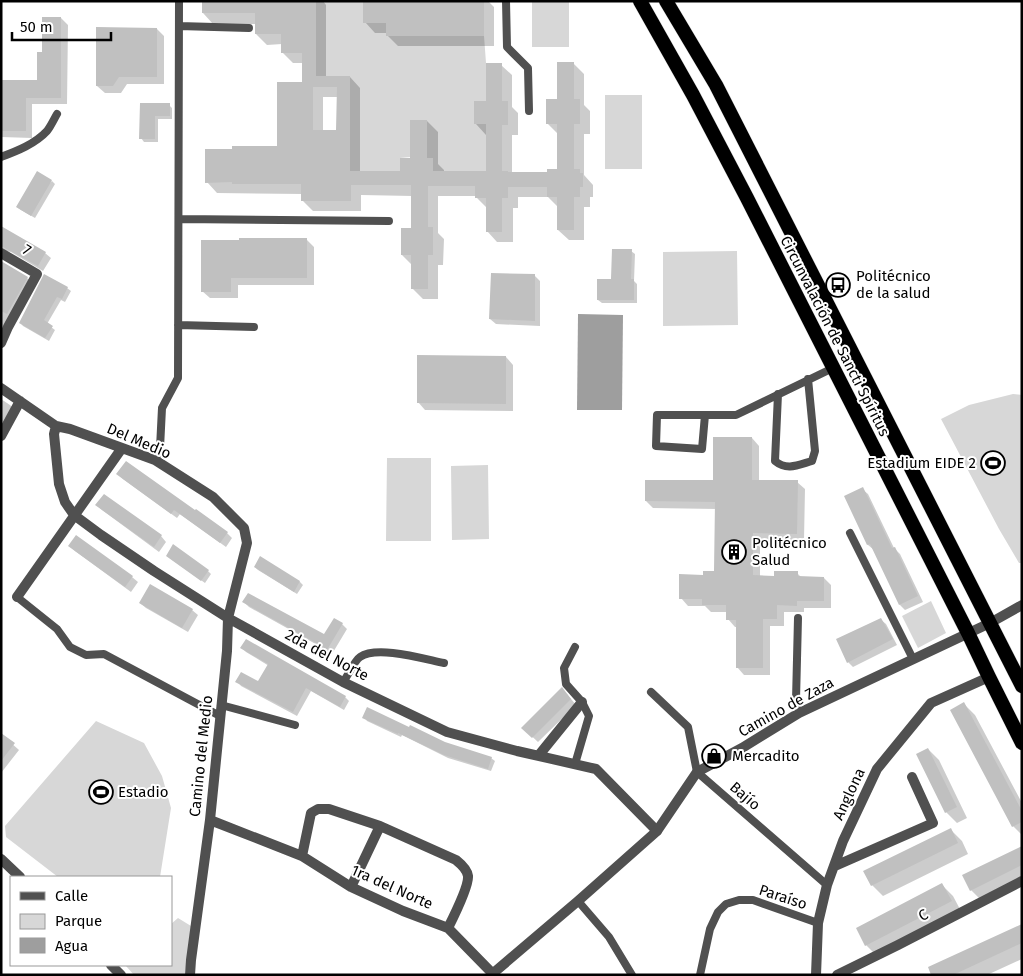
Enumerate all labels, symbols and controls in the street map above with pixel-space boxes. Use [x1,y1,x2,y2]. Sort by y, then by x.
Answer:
scale bar [12,10,111,42]
text: 50 m [20,18,53,36]
street label: Circunvalación de Sancti Spíritus [776,233,894,439]
street label: 7 [20,241,35,260]
place label: Politécnico de la salud [856,267,931,302]
bus stop icon: Politécnico de la salud [825,272,851,298]
street label: Del Medio [104,419,174,463]
sports icon: Estadium EIDE 2 [980,450,1006,476]
place label: Estadium EIDE 2 [867,454,976,472]
place label: Politécnico Salud [752,534,827,569]
building icon: Politécnico Salud [721,539,747,565]
street label: 2da del Norte [282,625,372,685]
street label: Camino de Zaza [735,673,837,741]
street label: Camino del Medio [186,694,216,818]
shop icon: Mercadito [701,743,727,769]
place label: Mercadito [732,747,800,765]
street label: Anglona [829,765,869,823]
street label: Bajío [726,778,764,814]
sports icon: Estadio [88,779,114,805]
place label: Estadio [118,783,168,801]
street label: 1ra del Norte [348,861,436,913]
legend [10,876,172,966]
street label: Paraíso [757,881,809,913]
text: Calle [55,887,88,905]
street label: C [915,905,931,925]
text: Parque [55,912,102,930]
text: Agua [55,937,88,955]

